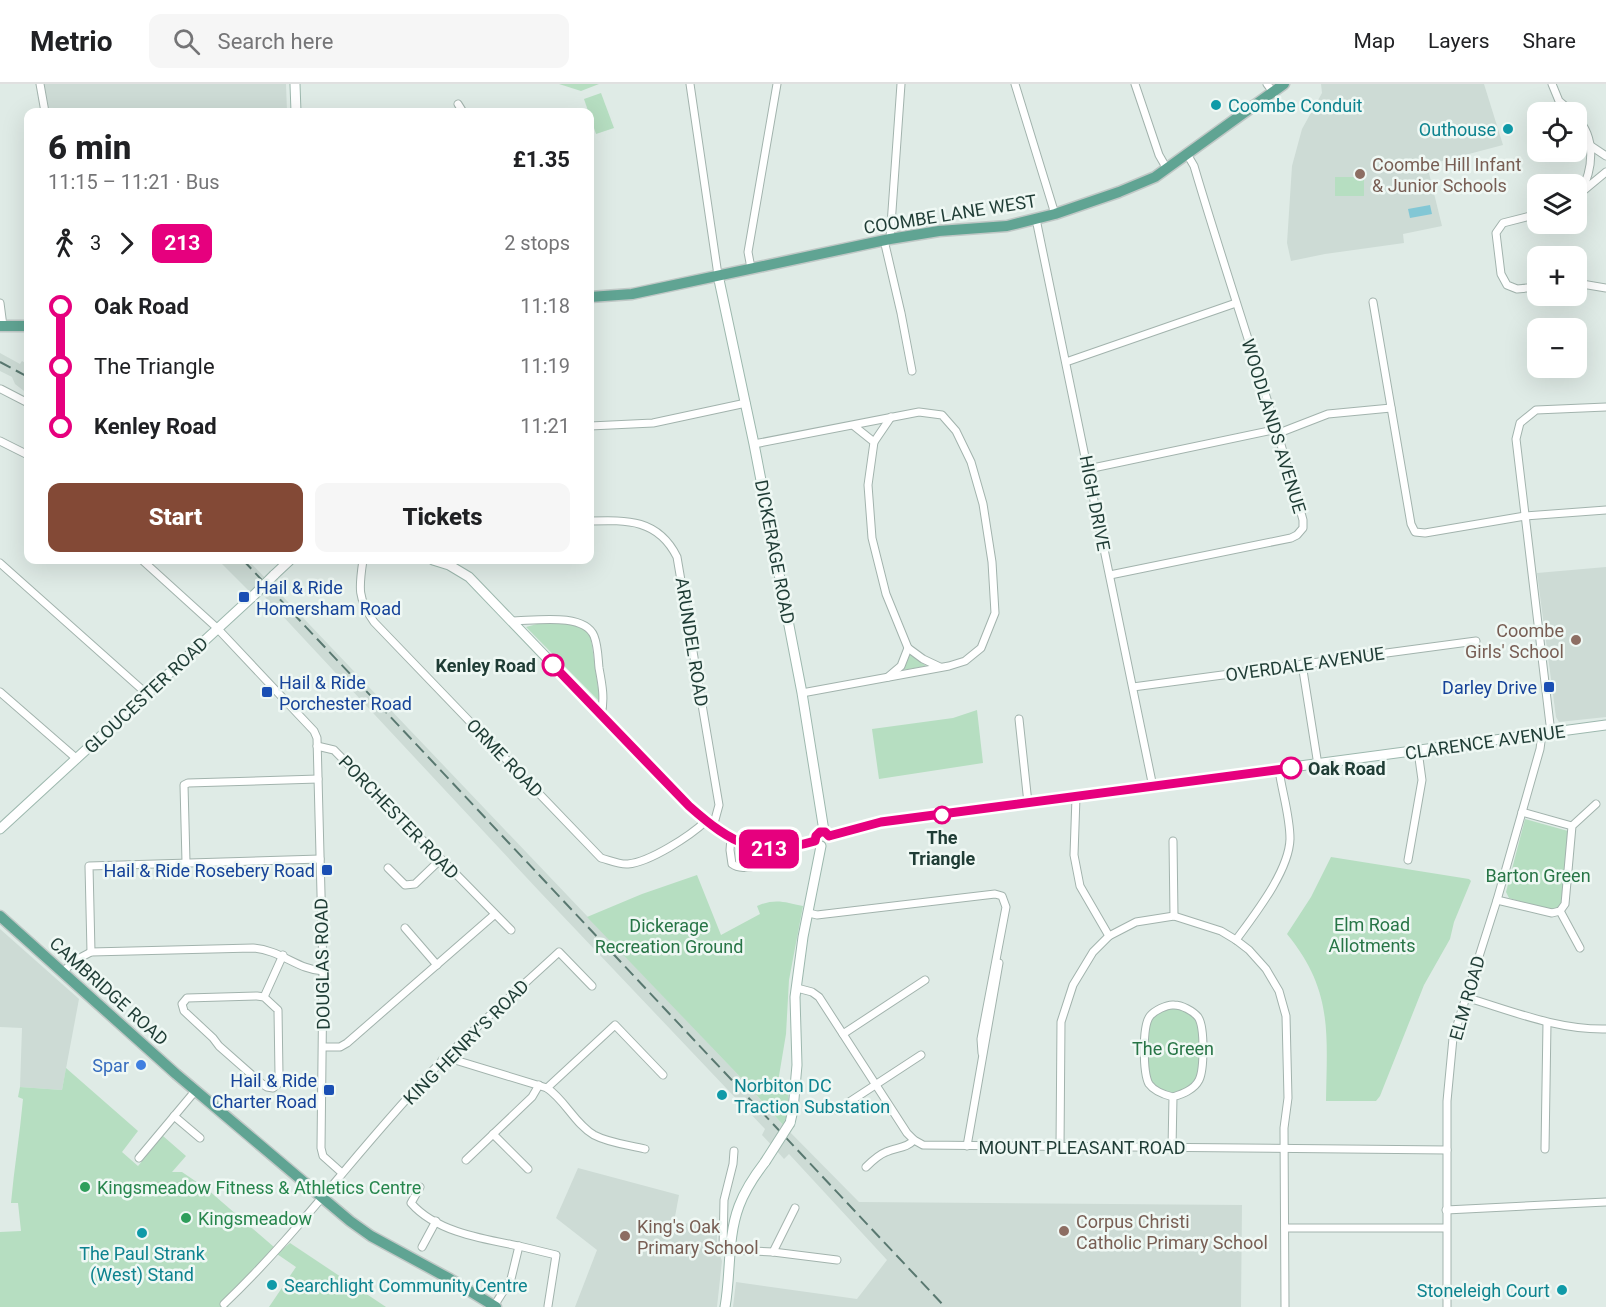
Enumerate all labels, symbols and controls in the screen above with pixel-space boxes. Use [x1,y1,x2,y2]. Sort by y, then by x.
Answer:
search box [149,14,569,68]
text: Metrio [30,25,113,58]
icon: search [170,25,203,58]
text: Search here [218,29,333,54]
text: Map [1353,29,1395,53]
text: Layers [1428,29,1489,53]
text: Share [1522,29,1576,53]
place label: Coombe Conduit [1228,95,1363,116]
marker: Coombe Conduit [1209,98,1223,112]
map controls [1527,102,1587,378]
button: locate [1527,102,1587,162]
place label: Outhouse [1419,119,1496,140]
marker: Outhouse [1501,122,1515,136]
text: 6 min [48,128,131,167]
text: £1.35 [513,147,570,172]
place label: Coombe Hill Infant & Junior Schools [1372,154,1521,196]
marker: Coombe Hill Infant & Junior Schools [1353,167,1367,181]
text: 11:15 – 11:21 · Bus [48,170,220,194]
button: layers [1527,174,1587,234]
street label: COOMBE LANE WEST [862,190,1038,238]
icon: walk [48,227,81,260]
icon: forward [110,227,143,260]
text: 3 [90,231,101,255]
text: 213 [164,231,200,255]
text: 2 stops [504,231,570,255]
button: + [1527,246,1587,306]
text: Oak Road [94,294,189,319]
text: 11:18 [520,294,570,318]
button: − [1527,318,1587,378]
street label: WOODLANDS AVENUE [1237,336,1311,516]
text: The Triangle [94,354,215,379]
text: 11:19 [520,354,570,378]
text: Kenley Road [94,414,217,439]
text: 11:21 [520,414,570,438]
street label: HIGH DRIVE [1075,453,1115,553]
street label: DICKERAGE ROAD [751,478,799,626]
button: Start [48,483,303,552]
button: Tickets [315,483,570,552]
street label: ARUNDEL ROAD [671,576,713,708]
place label: Hail & Ride Homersham Road [256,577,401,619]
marker: Hail & Ride Homersham Road [237,590,251,604]
place label: Coombe Girls' School [1465,620,1564,662]
street label: GLOUCESTER ROAD [80,632,212,758]
marker: Coombe Girls' School [1569,633,1583,647]
street label: OVERDALE AVENUE [1224,642,1386,686]
marker: Kenley Road [542,654,564,676]
place label: Kenley Road [436,655,536,676]
place label: Hail & Ride Porchester Road [279,672,412,714]
place label: Darley Drive [1442,677,1537,698]
marker: Darley Drive [1542,680,1556,694]
marker: Hail & Ride Porchester Road [260,685,274,699]
street label: ORME ROAD [462,714,548,802]
street label: CLARENCE AVENUE [1404,720,1566,764]
street label: PORCHESTER ROAD [335,751,463,883]
marker: Oak Road [1280,757,1302,779]
place label: Oak Road [1308,758,1386,779]
marker: The Triangle [933,806,951,824]
place label: The Triangle [909,827,975,869]
line badge: 213 [734,830,804,868]
text: 213 [751,837,787,861]
place label: Hail & Ride Rosebery Road [103,860,315,881]
marker: Hail & Ride Rosebery Road [320,863,334,877]
park label: Barton Green [1485,865,1591,886]
street label: DOUGLAS ROAD [310,898,334,1030]
park label: Elm Road Allotments [1328,914,1416,956]
park label: Dickerage Recreation Ground [595,915,743,957]
street label: CAMBRIDGE ROAD [45,932,173,1050]
street label: ELM ROAD [1445,953,1489,1043]
street label: KING HENRY'S ROAD [399,975,533,1109]
park label: The Green [1132,1038,1214,1059]
place label: Spar [92,1055,129,1076]
marker: Spar [134,1058,148,1072]
place label: Hail & Ride Charter Road [212,1070,317,1112]
place label: Norbiton DC Traction Substation [734,1075,890,1117]
marker: Hail & Ride Charter Road [322,1083,336,1097]
marker: Norbiton DC Traction Substation [715,1088,729,1102]
street label: MOUNT PLEASANT ROAD [979,1137,1185,1158]
place label: Kingsmeadow Fitness & Athletics Centre [97,1177,421,1198]
marker: Kingsmeadow Fitness & Athletics Centre [78,1180,92,1194]
place label: Kingsmeadow [198,1208,313,1229]
marker: Kingsmeadow [179,1211,193,1225]
place label: Corpus Christi Catholic Primary School [1076,1211,1268,1253]
place label: King's Oak Primary School [637,1216,759,1258]
marker: Corpus Christi Catholic Primary School [1057,1224,1071,1238]
marker: The Paul Strank (West) Stand [135,1226,149,1240]
marker: King's Oak Primary School [618,1229,632,1243]
place label: The Paul Strank (West) Stand [79,1243,206,1286]
place label: Searchlight Community Centre [284,1275,528,1296]
marker: Searchlight Community Centre [265,1278,279,1292]
place label: Stoneleigh Court [1417,1280,1550,1301]
marker: Stoneleigh Court [1555,1283,1569,1297]

